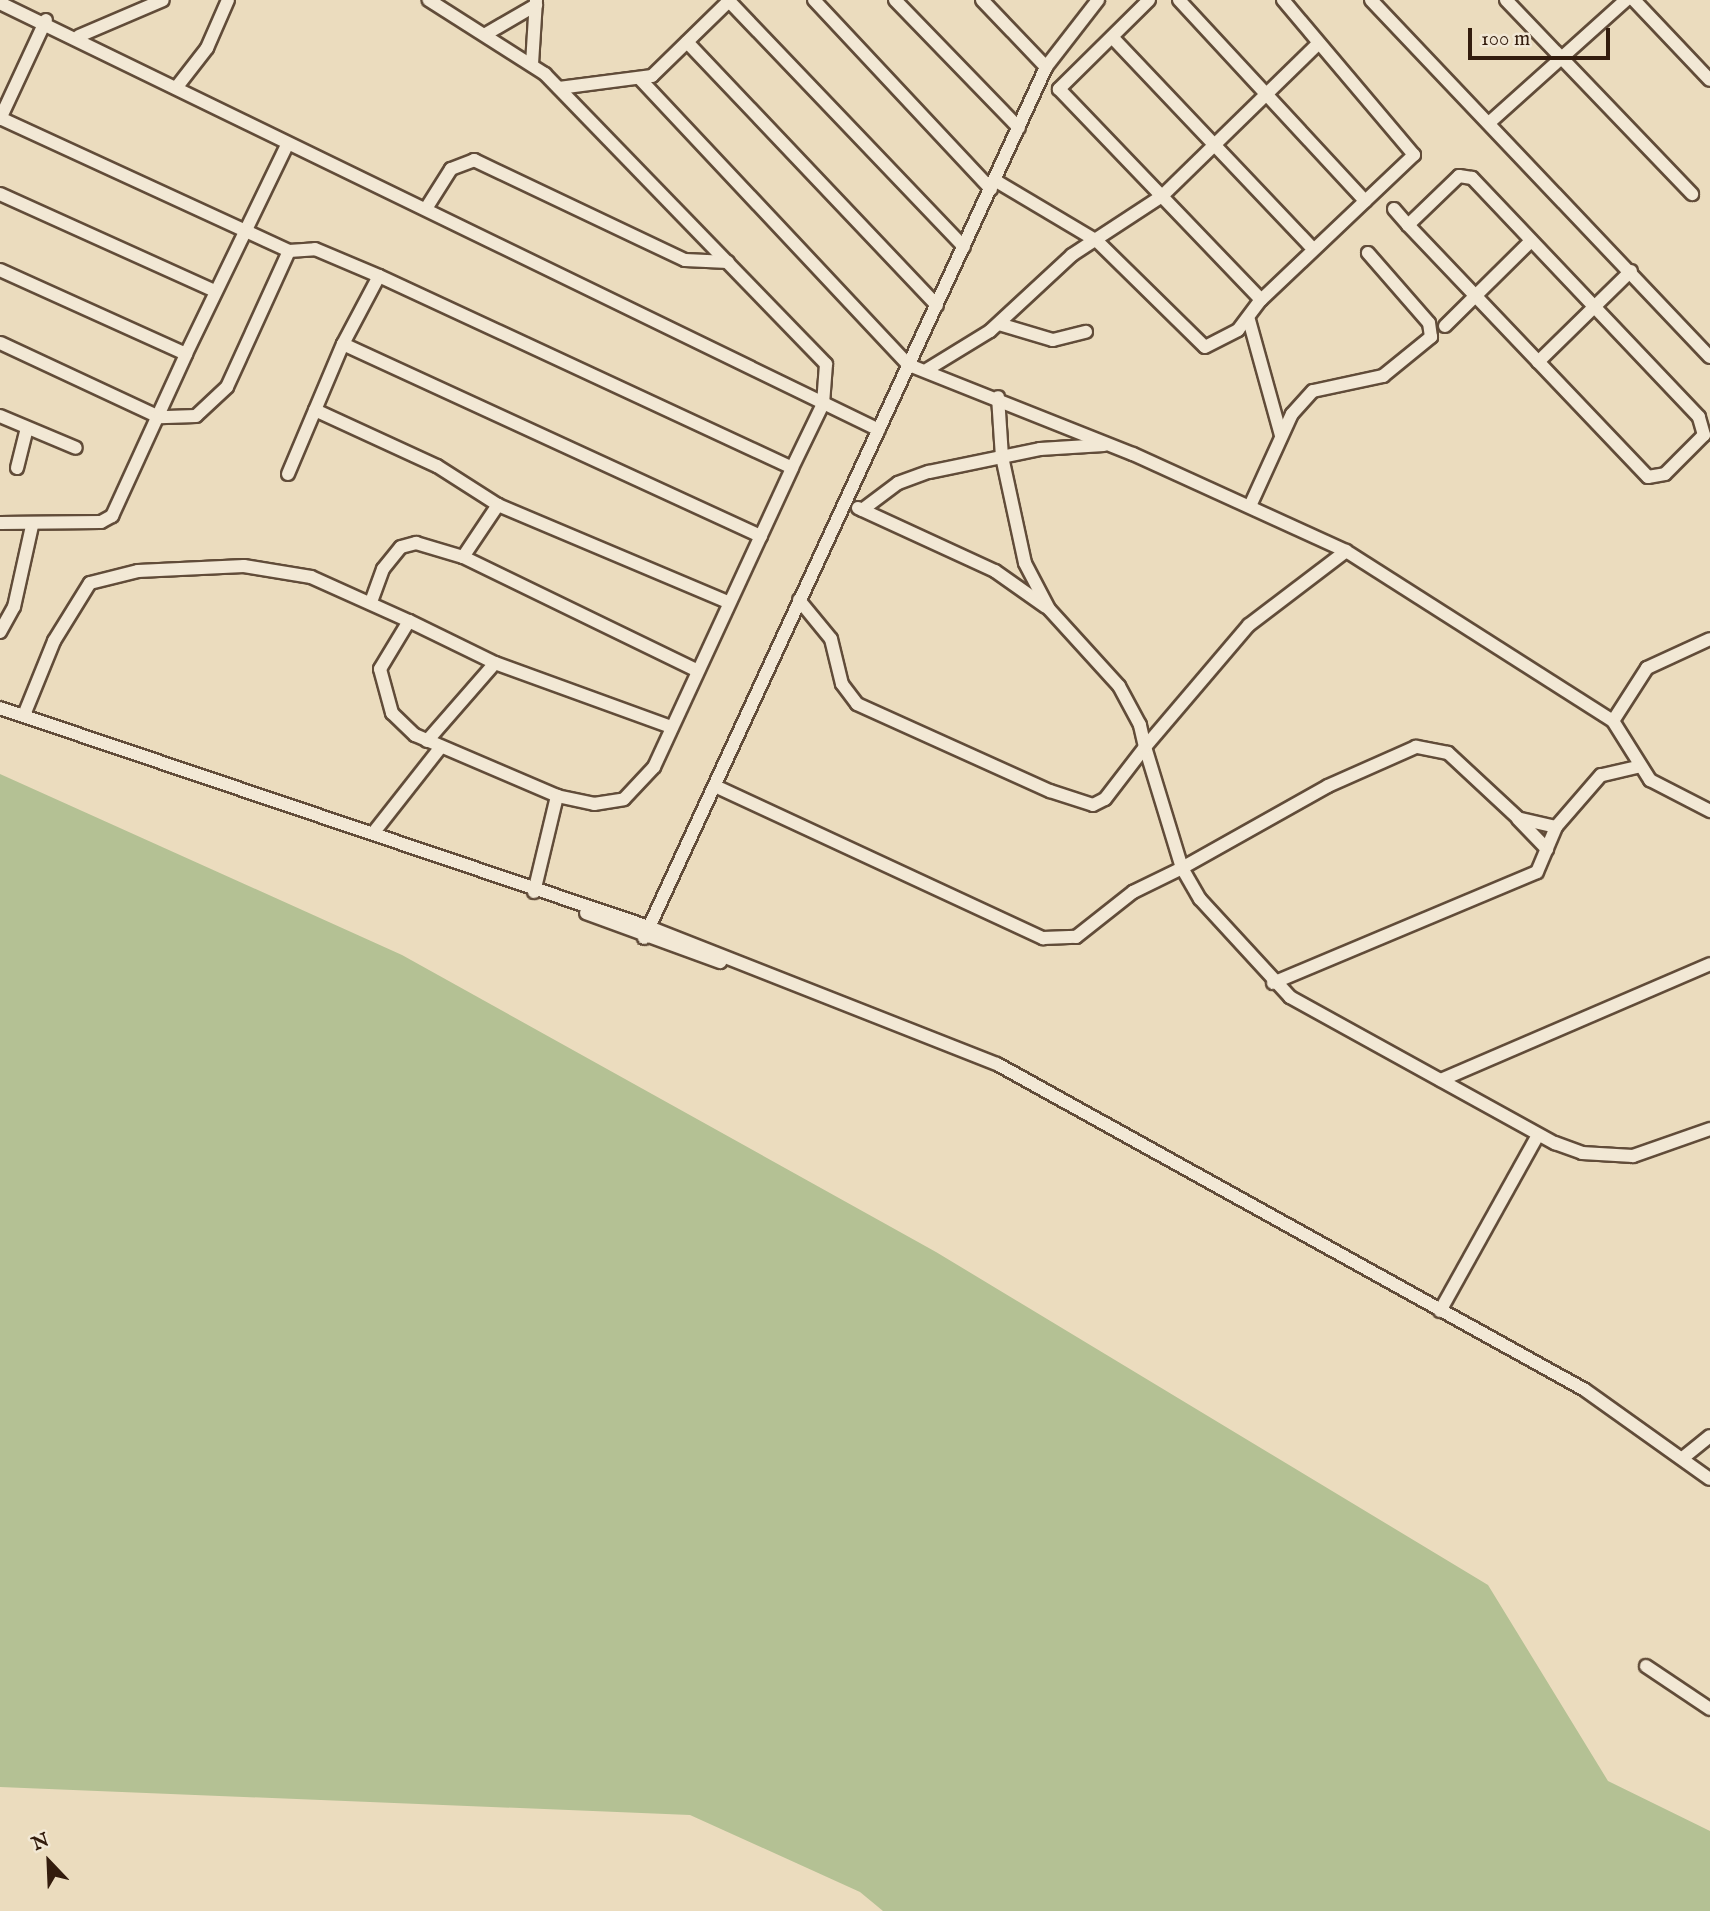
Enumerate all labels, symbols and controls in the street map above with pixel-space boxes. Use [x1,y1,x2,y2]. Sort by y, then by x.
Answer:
scale bar [1472,14,1614,58]
text: 100 m [1481,26,1530,53]
north arrow [14,1827,84,1897]
text: N [29,1828,53,1857]

